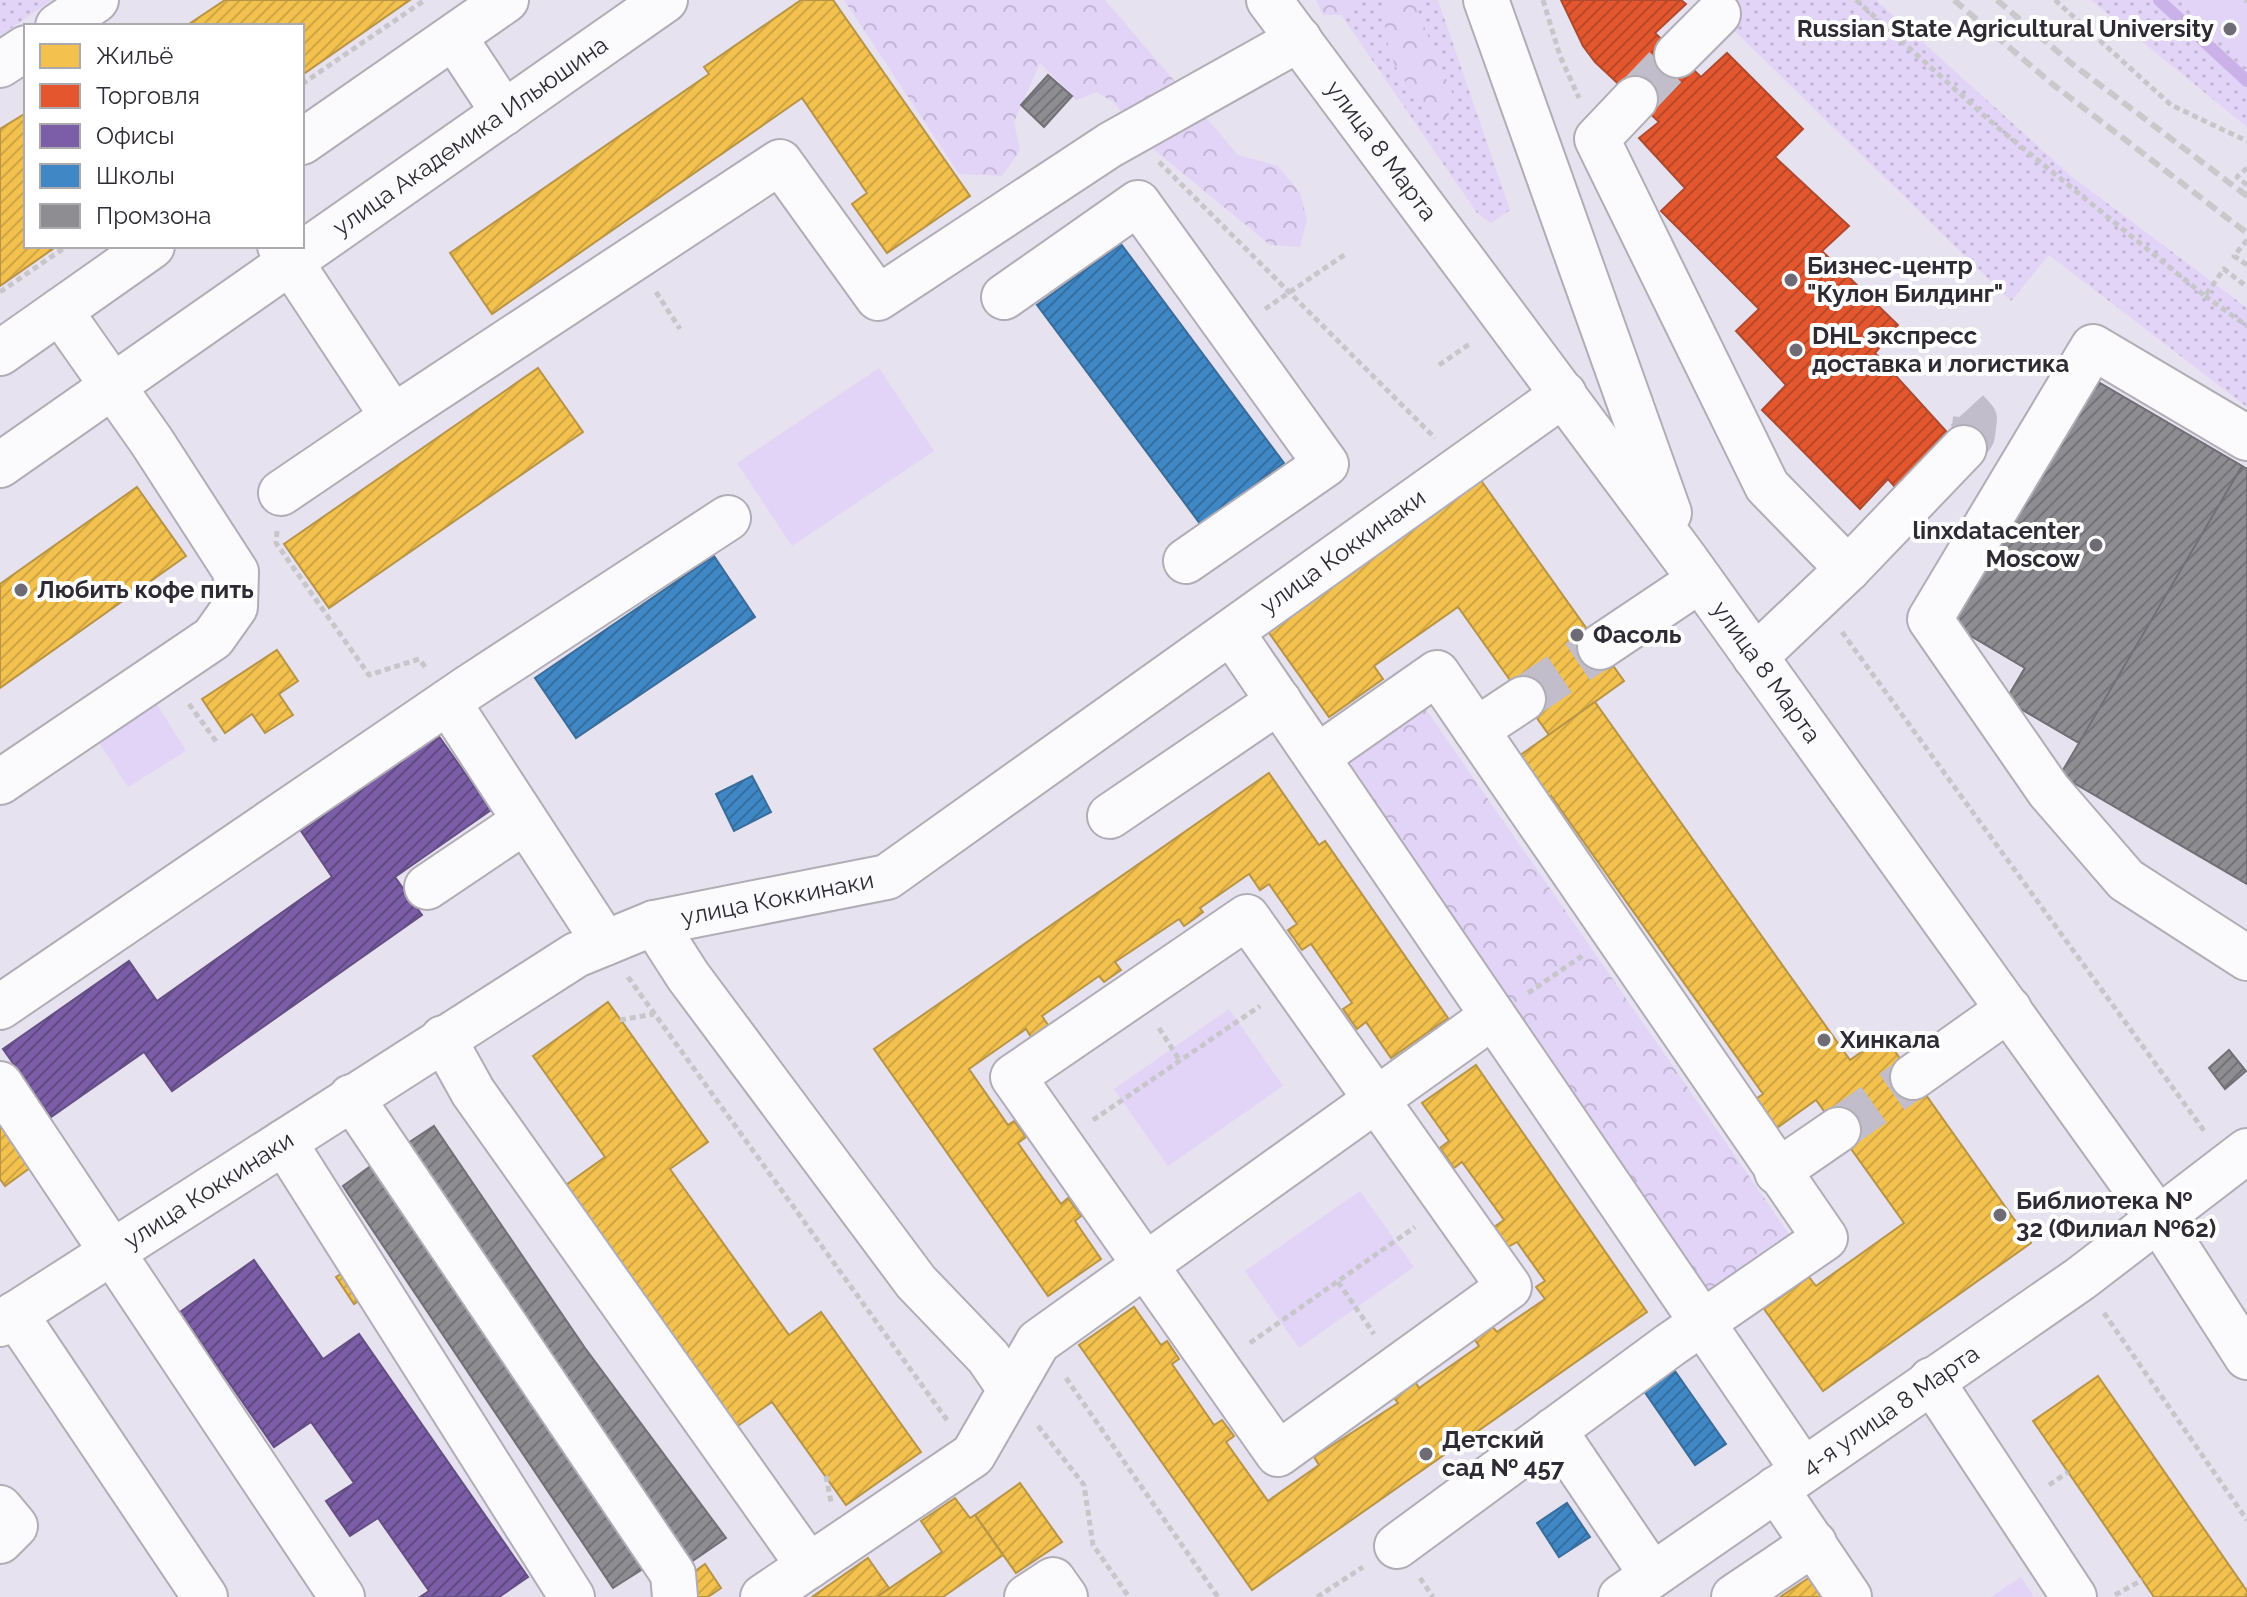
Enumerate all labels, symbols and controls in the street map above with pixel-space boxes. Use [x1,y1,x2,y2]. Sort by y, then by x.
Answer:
place label: Russian State Agricultural University [1797,14,2214,43]
marker: Russian State Agricultural University [2221,20,2239,38]
legend [24,24,304,248]
street label: улица Академика Ильюшина [327,30,613,242]
text: Жильё [96,41,173,70]
street label: улица 8 Марта [1320,75,1443,226]
text: Торговля [96,81,200,110]
text: Офисы [96,121,174,150]
text: Школы [96,161,175,190]
text: Промзона [96,201,211,230]
place label: Бизнес-центр "Кулон Билдинг" [1807,251,2003,308]
marker: Бизнес-центр "Кулон Билдинг" [1782,271,1800,289]
place label: DHL экспресс доставка и логистика [1812,321,2070,378]
marker: DHL экспресс доставка и логистика [1787,341,1805,359]
street label: улица Коккинаки [1255,483,1431,620]
place label: linxdatacenter Moscow [1912,516,2081,573]
marker: linxdatacenter Moscow [2087,536,2105,554]
place label: Любить кофе пить [37,575,254,604]
marker: Любить кофе пить [12,581,30,599]
street label: улица 8 Марта [1706,595,1827,748]
place label: Фасоль [1593,620,1682,649]
marker: Фасоль [1568,626,1586,644]
street label: улица Коккинаки [678,865,876,931]
place label: Хинкала [1839,1025,1940,1054]
marker: Хинкала [1815,1031,1833,1049]
street label: улица Коккинаки [118,1125,299,1255]
place label: Библиотека № 32 (Филиал №62) [2016,1186,2216,1243]
marker: Библиотека № 32 (Филиал №62) [1991,1206,2009,1224]
street label: 4-я улица 8 Марта [1796,1338,1984,1481]
place label: Детский сад № 457 [1442,1425,1565,1482]
marker: Детский сад № 457 [1417,1445,1435,1463]

